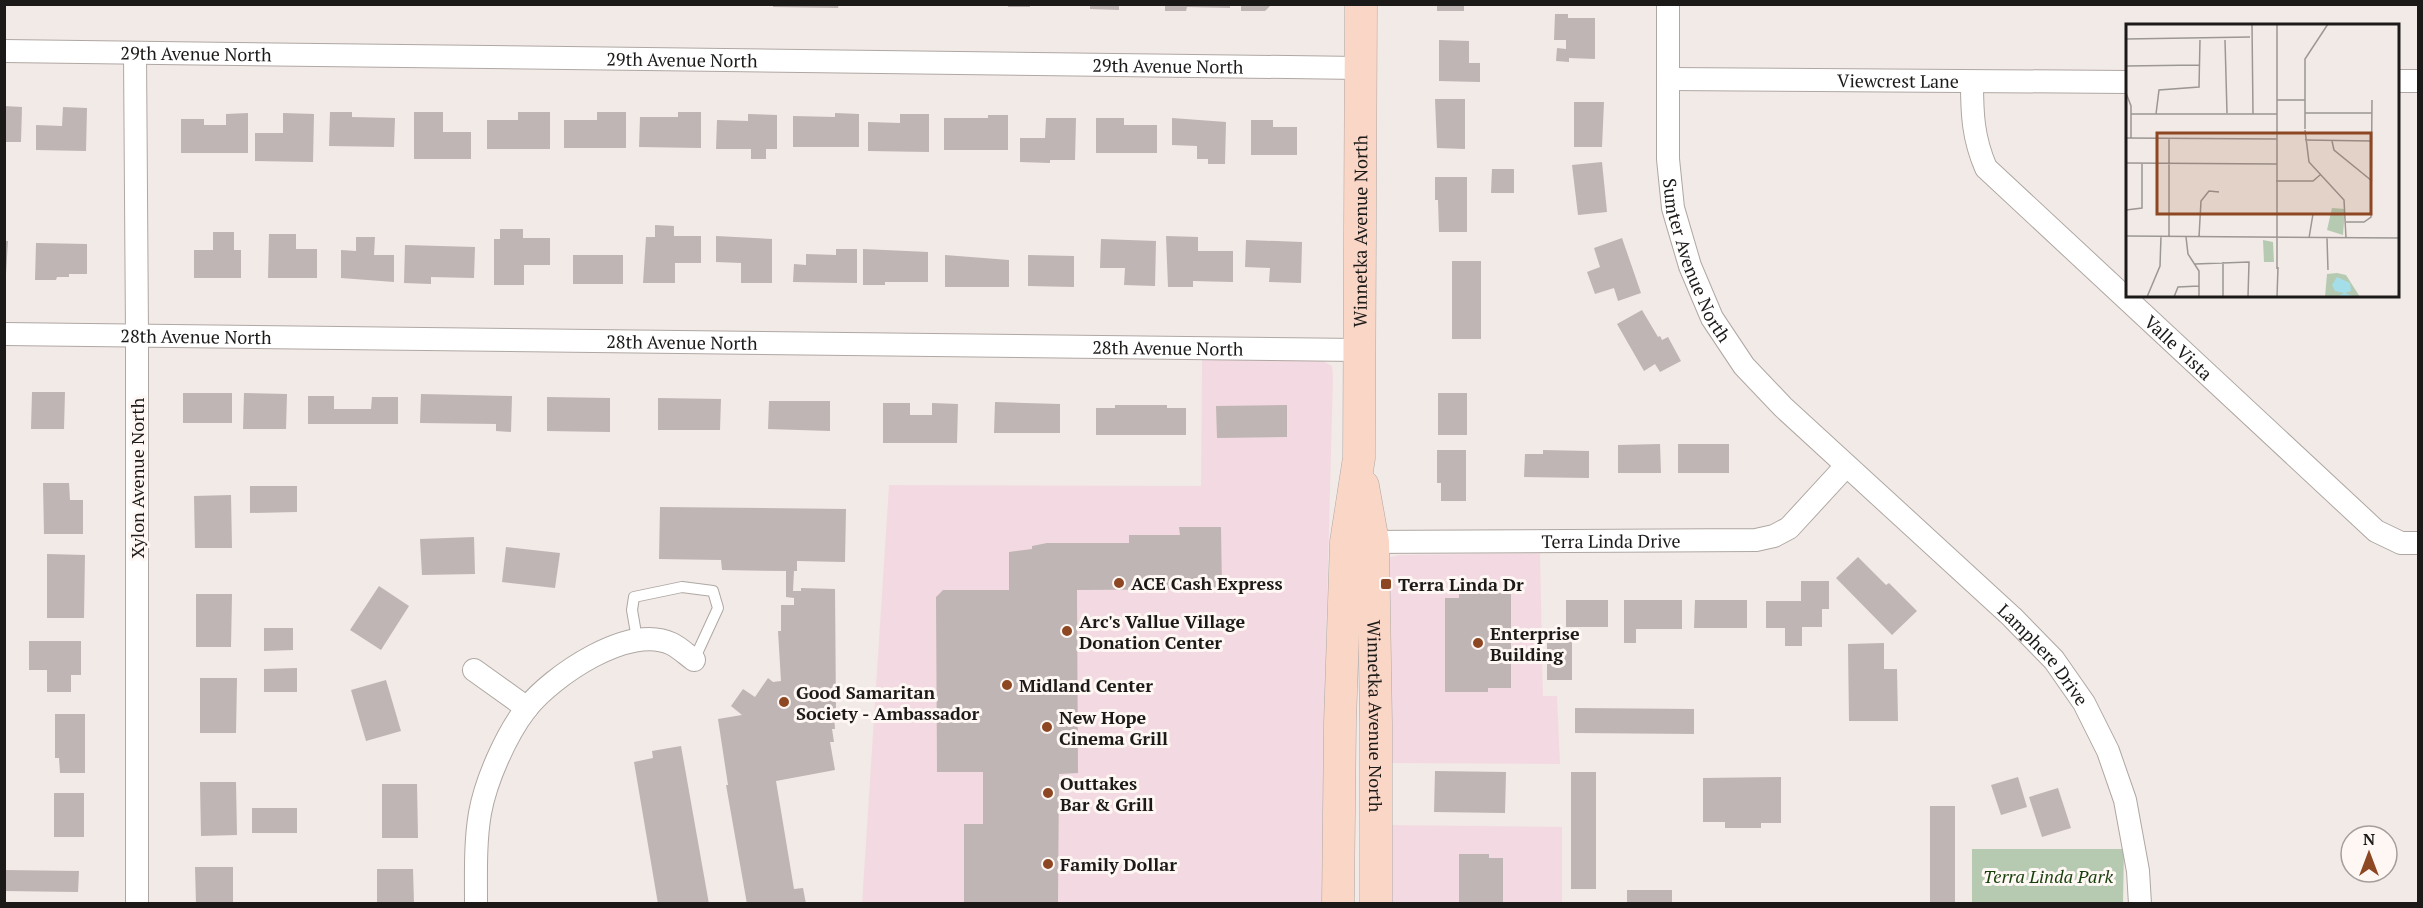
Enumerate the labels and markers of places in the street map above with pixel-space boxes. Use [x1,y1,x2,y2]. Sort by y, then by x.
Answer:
place label: ACE Cash Express [1131,571,1283,595]
place label: Terra Linda Dr [1398,572,1524,596]
marker: ACE Cash Express [1112,576,1126,590]
marker: Terra Linda Dr [1379,577,1393,591]
place label: Arc's Vallue Village Donation Center [1079,609,1245,654]
place label: Enterprise Building [1490,621,1580,666]
marker: Arc's Vallue Village Donation Center [1060,624,1074,638]
marker: Enterprise Building [1471,636,1485,650]
place label: Midland Center [1019,673,1153,697]
marker: Midland Center [1000,678,1014,692]
place label: Good Samaritan Society - Ambassador [796,680,980,725]
marker: Good Samaritan Society - Ambassador [777,695,791,709]
place label: New Hope Cinema Grill [1059,705,1168,750]
marker: New Hope Cinema Grill [1040,720,1054,734]
place label: Outtakes Bar & Grill [1060,771,1154,816]
marker: Outtakes Bar & Grill [1041,786,1055,800]
place label: Family Dollar [1060,852,1177,876]
marker: Family Dollar [1041,857,1055,871]

